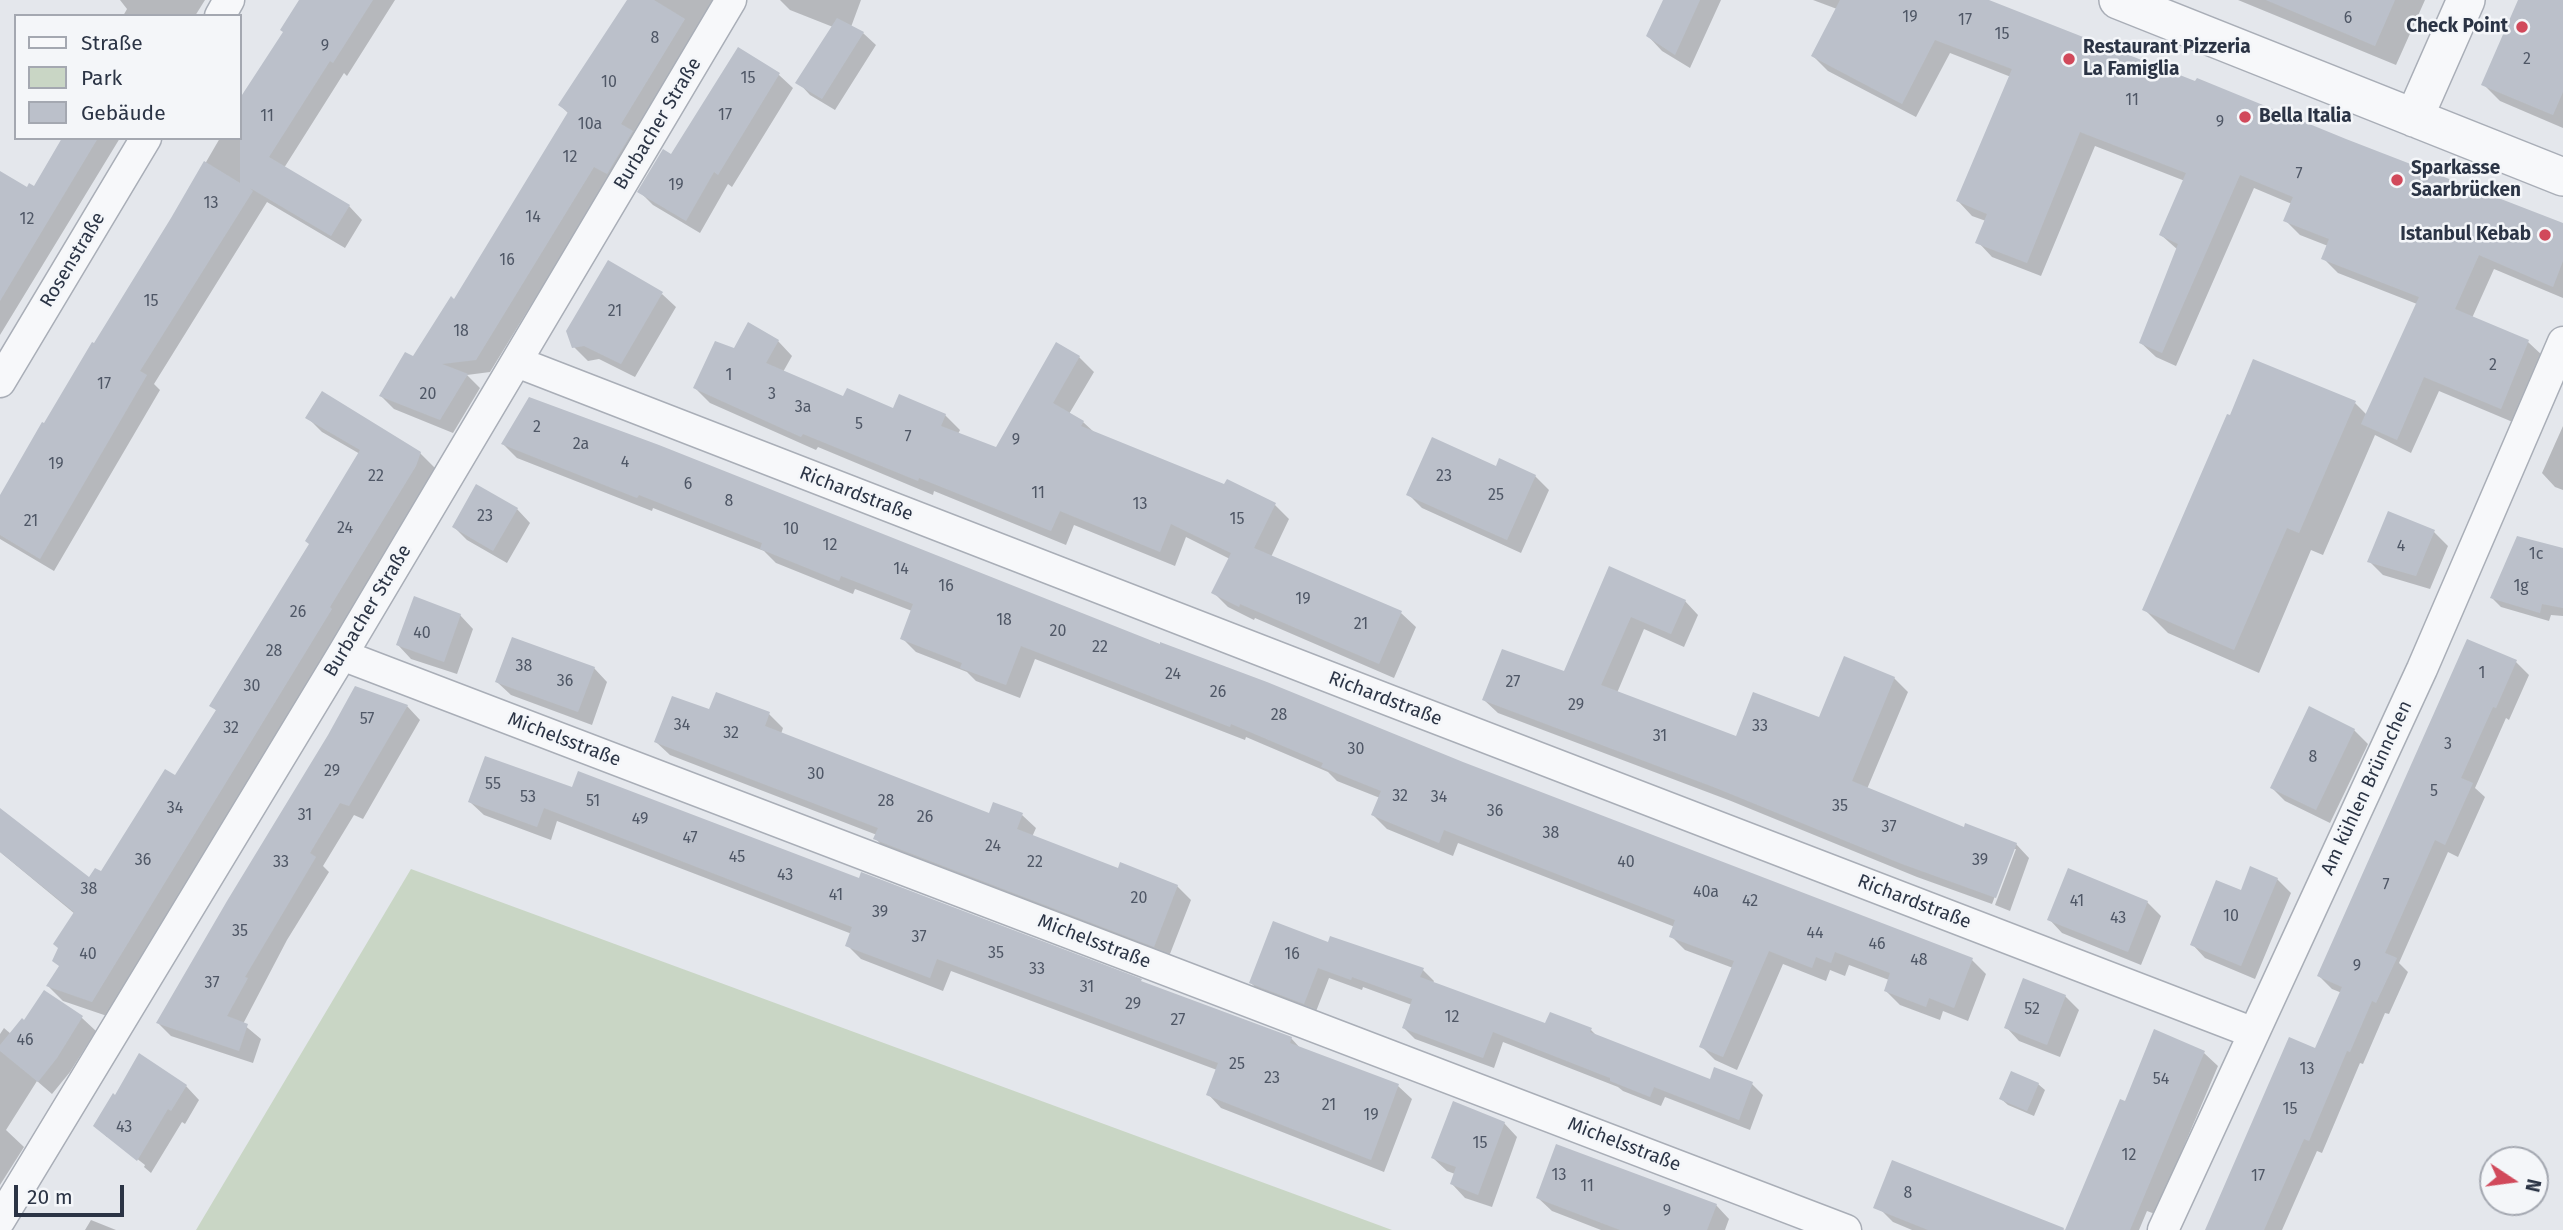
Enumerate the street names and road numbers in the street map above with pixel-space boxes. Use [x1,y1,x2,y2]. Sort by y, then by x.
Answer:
street label: Burbacher Straße [610,54,706,194]
street label: Rosenstraße [36,208,110,312]
street label: Richardstraße [796,462,916,526]
street label: Burbacher Straße [320,541,416,681]
street label: Richardstraße [1325,667,1445,731]
street label: Am kühlen Brünnchen [2317,697,2417,879]
street label: Michelsstraße [504,708,624,772]
street label: Richardstraße [1854,870,1974,934]
street label: Michelsstraße [1034,910,1154,974]
street label: Michelsstraße [1564,1113,1684,1177]

